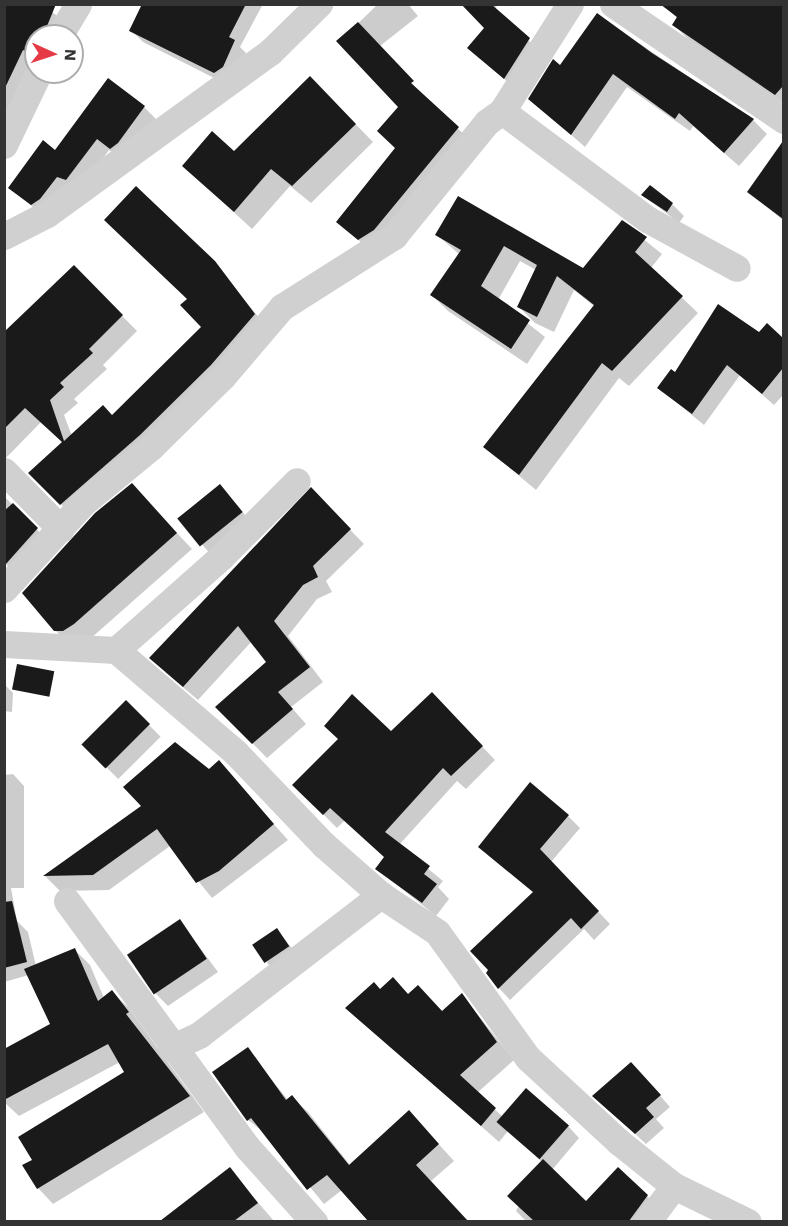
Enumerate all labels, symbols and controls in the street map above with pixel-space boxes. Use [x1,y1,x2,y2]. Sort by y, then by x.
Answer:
north arrow [24,24,84,84]
text: N [61,48,80,61]

